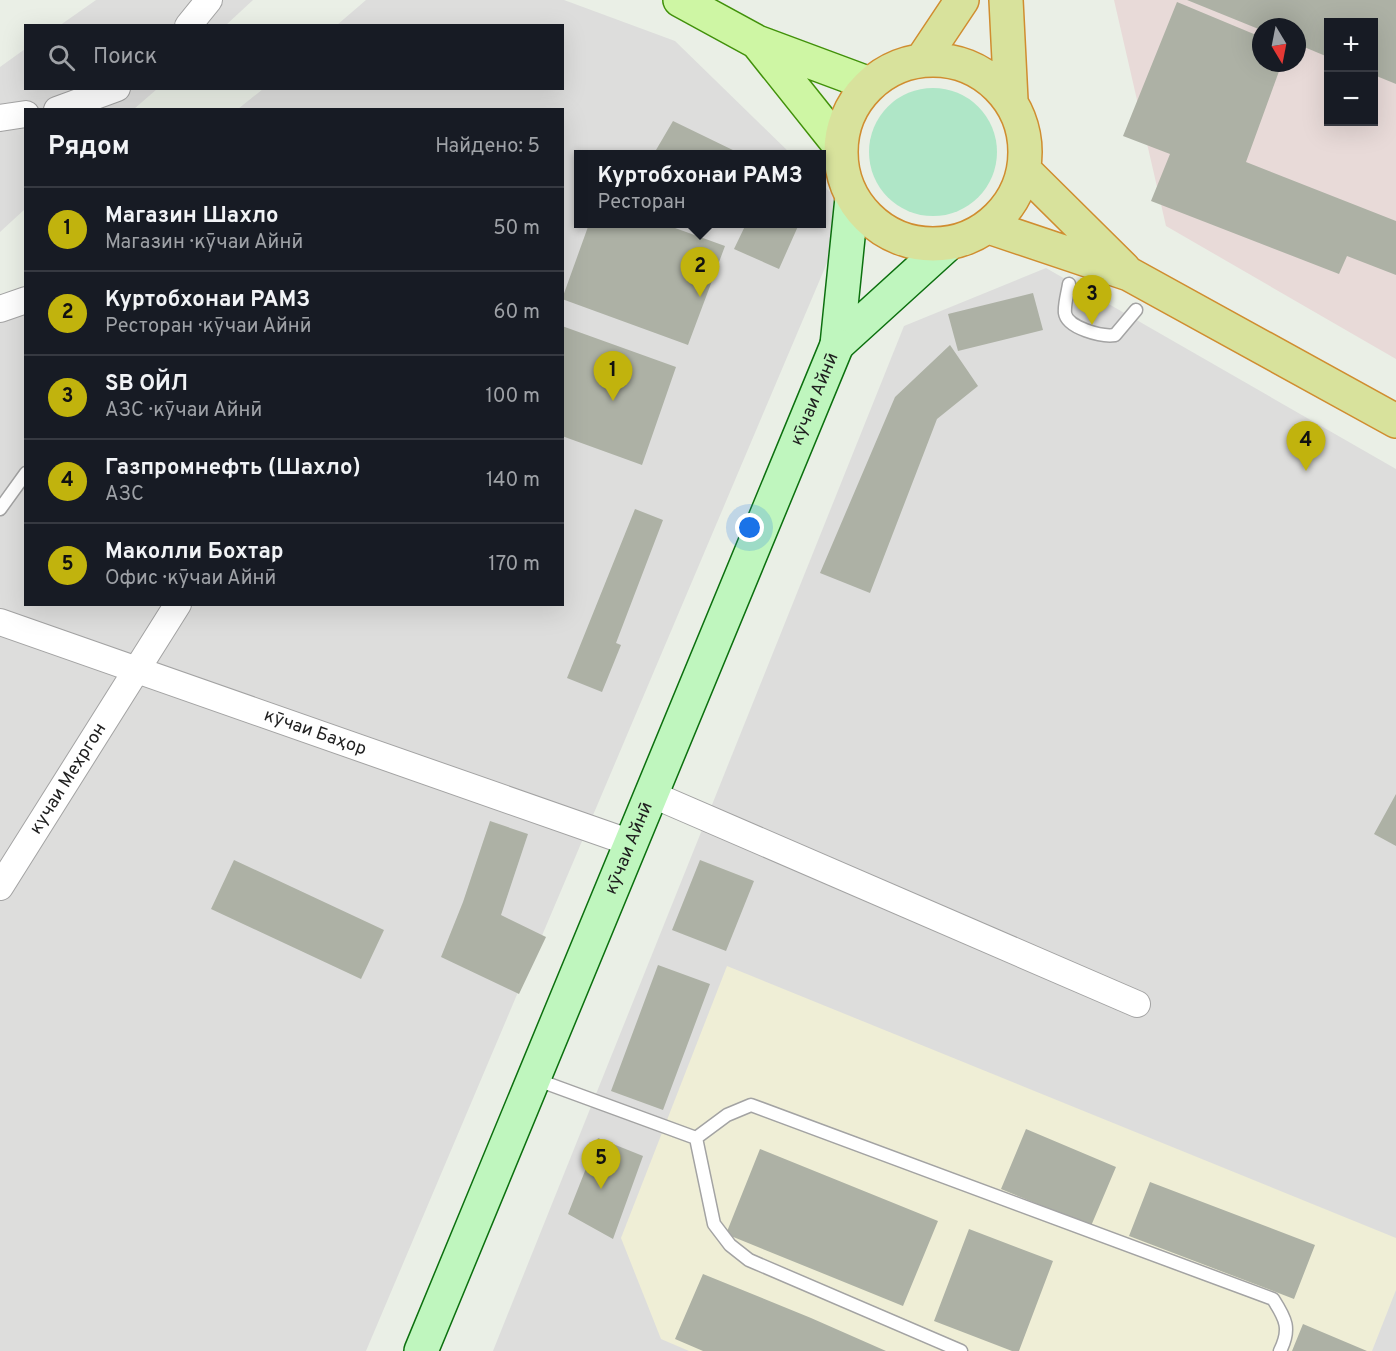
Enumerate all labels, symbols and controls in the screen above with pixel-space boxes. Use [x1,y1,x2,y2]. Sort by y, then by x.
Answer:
north arrow [1252,18,1306,72]
map controls [1324,18,1378,126]
button: + [1324,18,1378,72]
search box [24,24,564,90]
icon: search [45,41,78,74]
text: Поиск [93,44,157,71]
button: − [1324,72,1378,126]
text: Рядом [48,131,130,164]
text: Найдено: 5 [435,134,540,160]
popup [574,150,826,228]
text: Куртобхонаи РАМЗ [598,163,802,190]
text: Ресторан [598,190,686,216]
text: Магазин Шахло [105,203,279,230]
text: 1 [64,216,72,242]
text: 50 m [493,216,540,242]
text: Магазин · кӯчаи Айнӣ [105,230,303,256]
pin: 2 [680,248,720,297]
pin: 3 [1072,276,1112,325]
text: Куртобхонаи РАМЗ [105,287,310,314]
text: 2 [61,300,74,326]
text: 60 m [494,300,540,326]
text: Ресторан · кӯчаи Айнӣ [105,314,312,340]
street label: кӯчаи Айнӣ [785,349,844,449]
pin: 1 [594,352,632,401]
text: SB ОЙЛ [105,371,188,398]
text: 3 [62,384,74,410]
text: 100 m [485,384,540,410]
text: АЗС · кӯчаи Айнӣ [105,398,262,424]
pin: 4 [1286,422,1326,471]
text: Газпромнефть (Шахло) [105,455,361,482]
text: 4 [61,468,74,494]
text: 140 m [486,468,540,494]
text: АЗС [105,482,144,508]
your location [735,513,764,542]
text: Маколли Бохтар [105,539,283,566]
text: 5 [61,552,74,578]
text: 170 m [488,552,540,578]
text: Офис · кӯчаи Айнӣ [105,566,276,592]
street label: кӯчаи Баҳор [261,704,369,761]
street label: кучаи Мехргон [25,719,112,839]
street label: кӯчаи Айнӣ [599,799,658,898]
pin: 5 [582,1140,620,1189]

